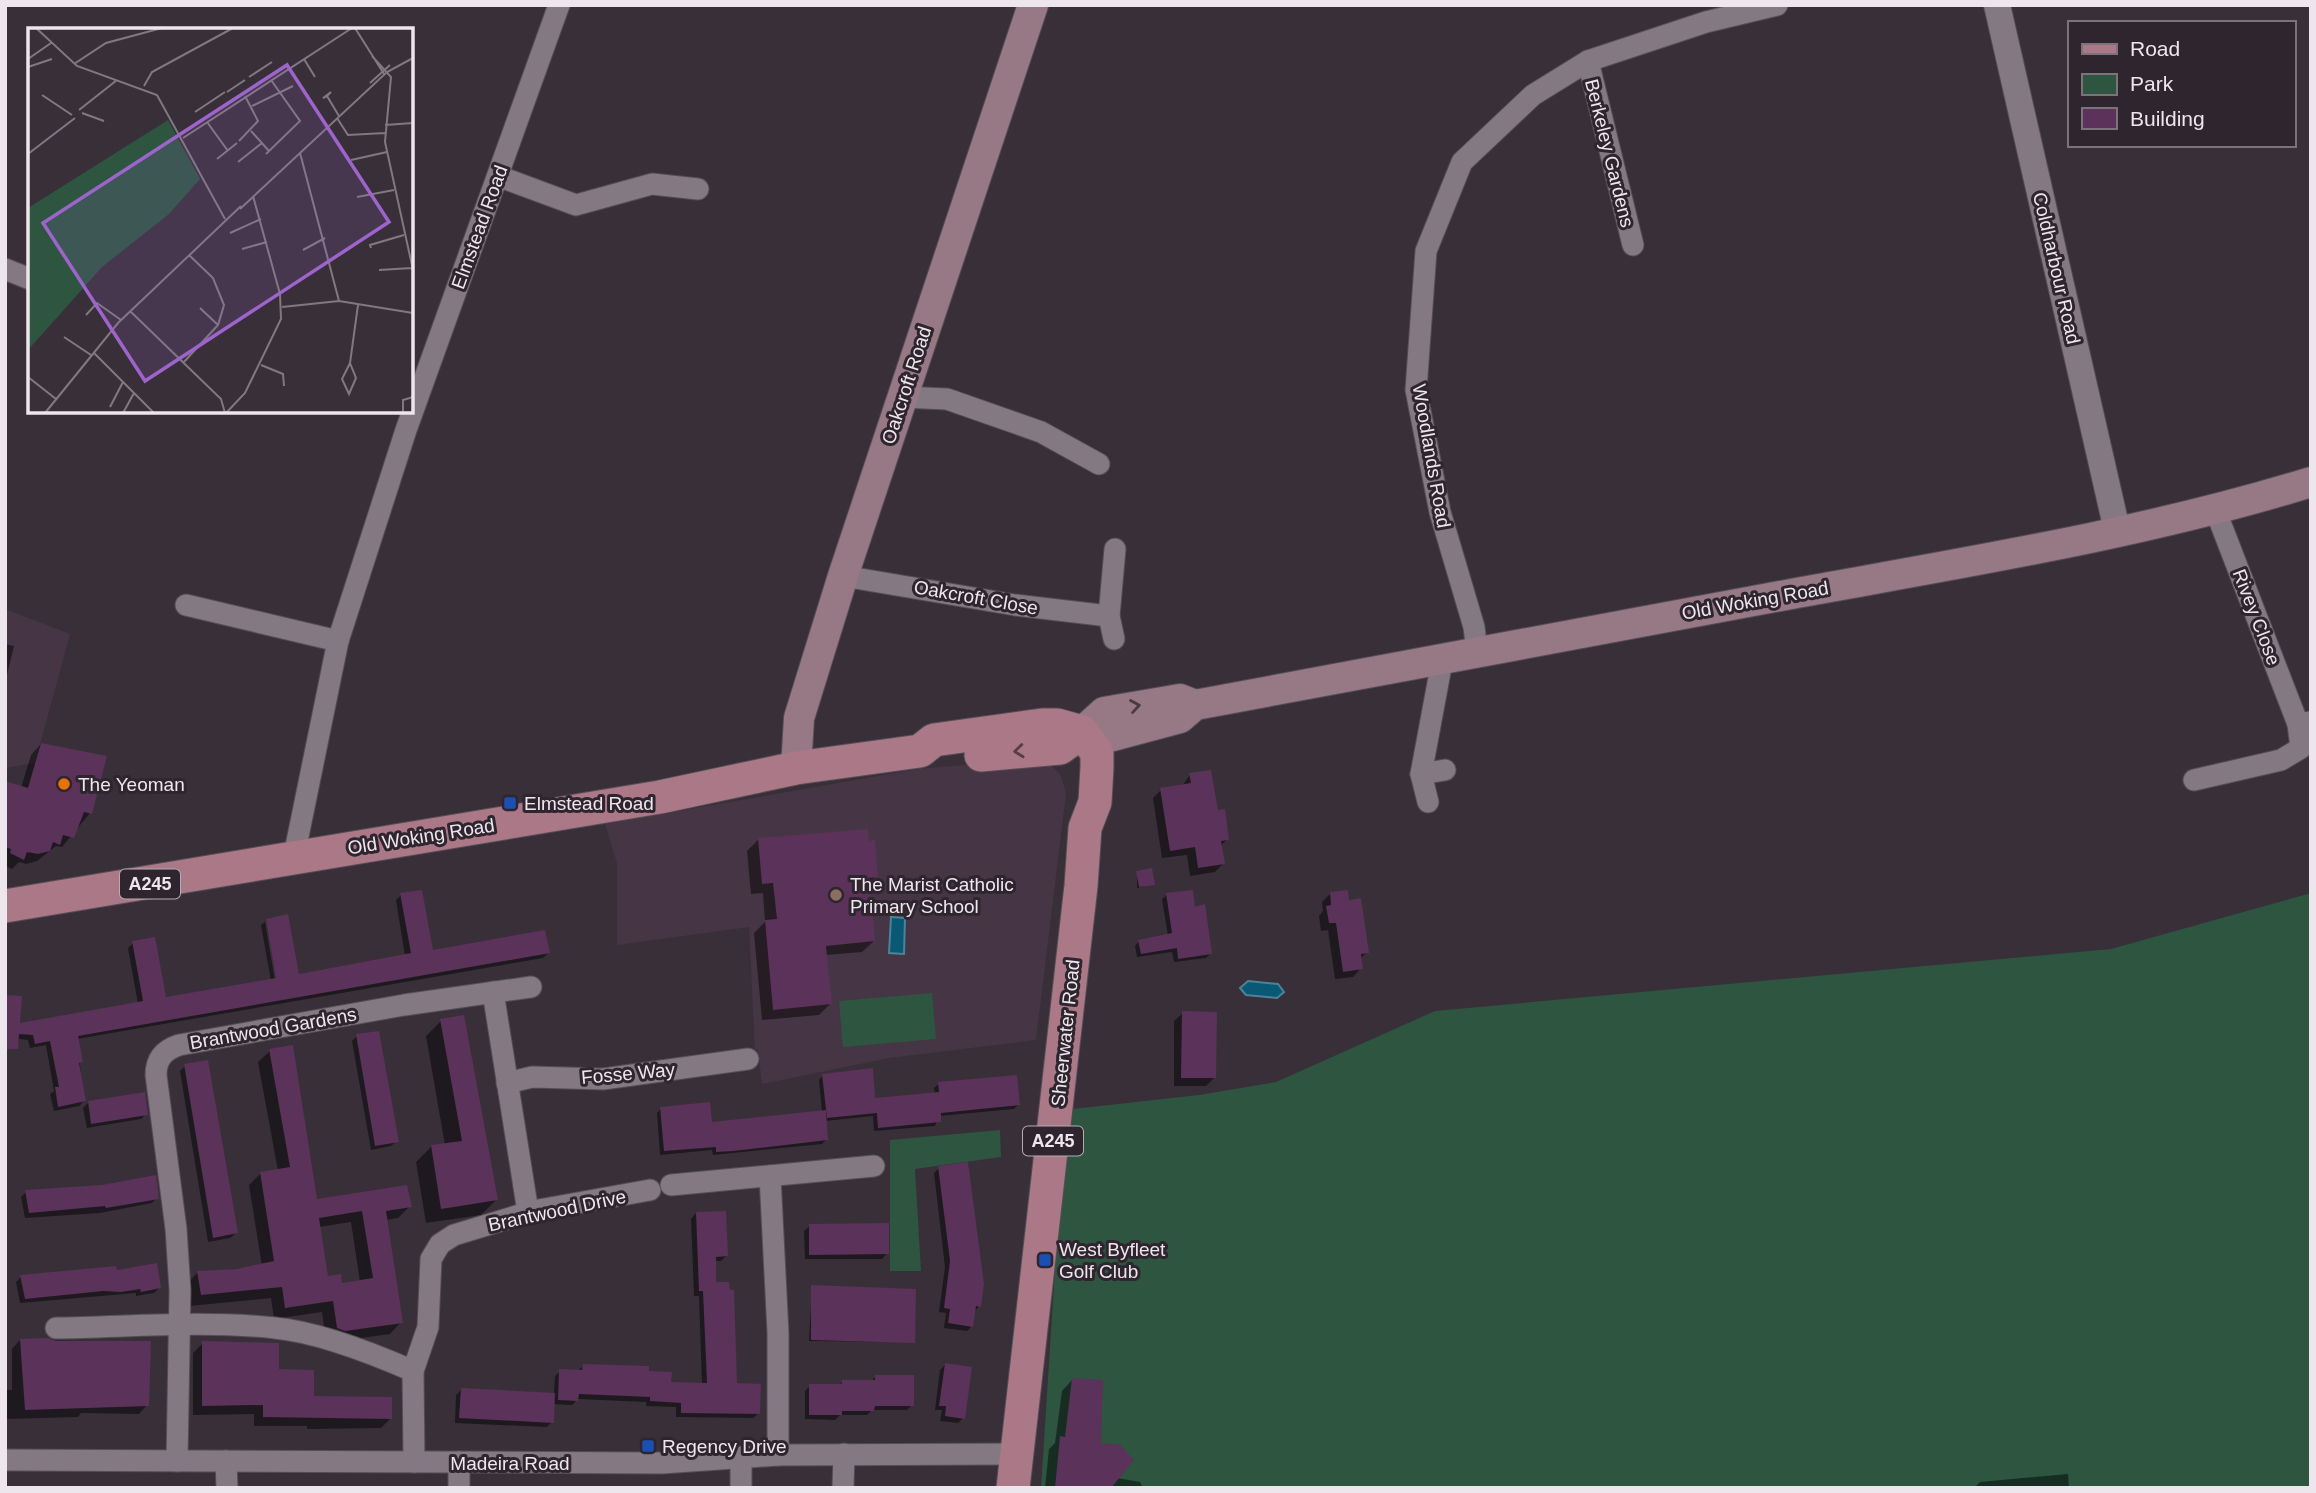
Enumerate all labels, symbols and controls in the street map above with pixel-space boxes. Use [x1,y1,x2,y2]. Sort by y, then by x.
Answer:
legend [2068,21,2295,147]
inset map [28,28,413,413]
text: Road [2130,37,2180,60]
text: Park [2130,72,2174,95]
street label: Berkeley Gardens [1581,77,1638,229]
text: Building [2130,107,2205,130]
street label: Elmstead Road [447,163,512,292]
street label: Coldharbour Road [2029,190,2084,346]
street label: Oakcroft Road [878,324,935,447]
street label: Woodlands Road [1409,383,1454,530]
street label: Rivey Close [2229,566,2285,668]
street label: Oakcroft Close [912,576,1040,619]
street label: Old Woking Road [1680,577,1830,624]
one-way arrow [1130,699,1141,714]
one-way arrow [1013,744,1025,759]
place label: The Yeoman [78,774,185,795]
marker: The Yeoman [56,776,72,792]
place label: Elmstead Road [524,793,654,814]
marker: Elmstead Road [502,795,518,811]
street label: Old Woking Road [346,815,496,858]
road number: A245 [120,870,180,898]
place label: The Marist Catholic Primary School [850,874,1014,917]
marker: The Marist Catholic Primary School [828,887,844,903]
street label: Sheerwater Road [1047,958,1084,1108]
street label: Brantwood Gardens [188,1003,358,1054]
street label: Fosse Way [580,1059,676,1088]
road number: A245 [1023,1126,1083,1156]
street label: Brantwood Drive [486,1186,628,1235]
place label: West Byfleet Golf Club [1059,1239,1166,1282]
marker: West Byfleet Golf Club [1037,1252,1053,1268]
place label: Regency Drive [662,1436,787,1457]
marker: Regency Drive [640,1438,656,1454]
street label: Madeira Road [450,1453,570,1474]

